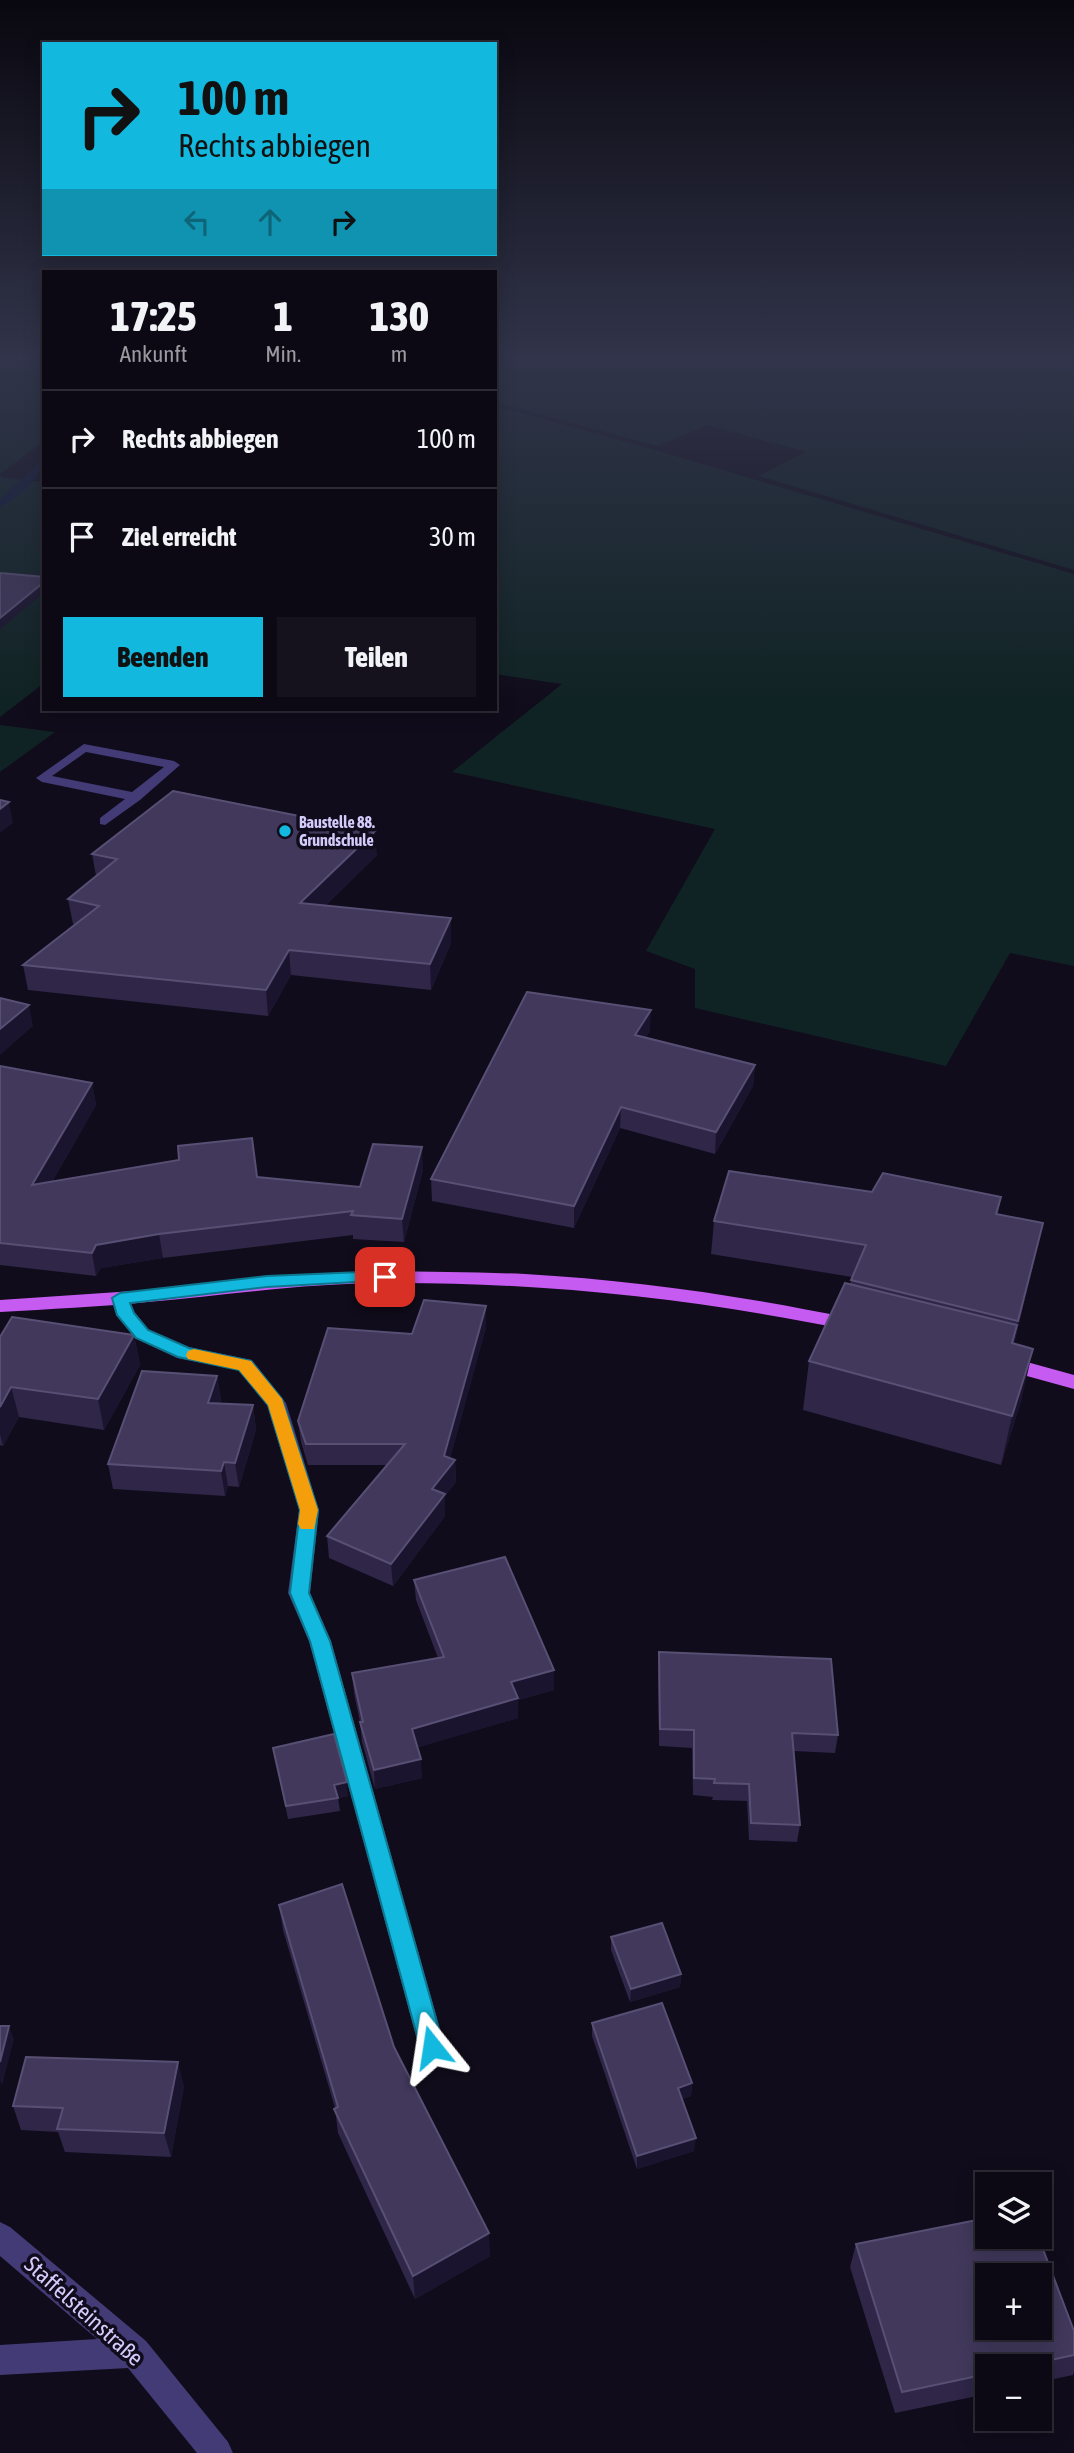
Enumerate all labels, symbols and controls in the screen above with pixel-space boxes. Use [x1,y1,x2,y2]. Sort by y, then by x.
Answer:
text: 100 m [178,69,289,125]
icon: right [63,70,154,161]
text: Rechts abbiegen [178,127,371,164]
icon: left [178,203,216,241]
icon: ahead [251,203,289,241]
icon: right [324,203,362,241]
text: 17:25 [110,292,197,340]
text: 1 [273,292,293,340]
text: 130 [369,292,429,340]
text: Ankunft [120,341,187,367]
text: Min. [265,341,301,367]
text: m [391,341,407,367]
icon: right [63,420,101,458]
text: Rechts abbiegen [122,424,279,454]
text: 100 m [417,424,476,454]
icon: arrive [63,518,101,556]
text: Ziel erreicht [122,522,237,552]
text: 30 m [429,522,476,552]
button: Beenden [63,617,263,697]
button: Teilen [277,617,476,697]
place label: Baustelle 88. Grundschule [299,813,375,849]
marker: Baustelle 88. Grundschule [277,823,293,839]
pin [355,1247,415,1307]
icon: arrive [366,1258,404,1296]
position arrow [395,2010,469,2084]
map controls [975,2172,1052,2431]
button: layers [975,2172,1052,2249]
street label: Staffelsteinstraße [19,2251,149,2371]
button: + [975,2263,1052,2340]
button: − [975,2354,1052,2431]

